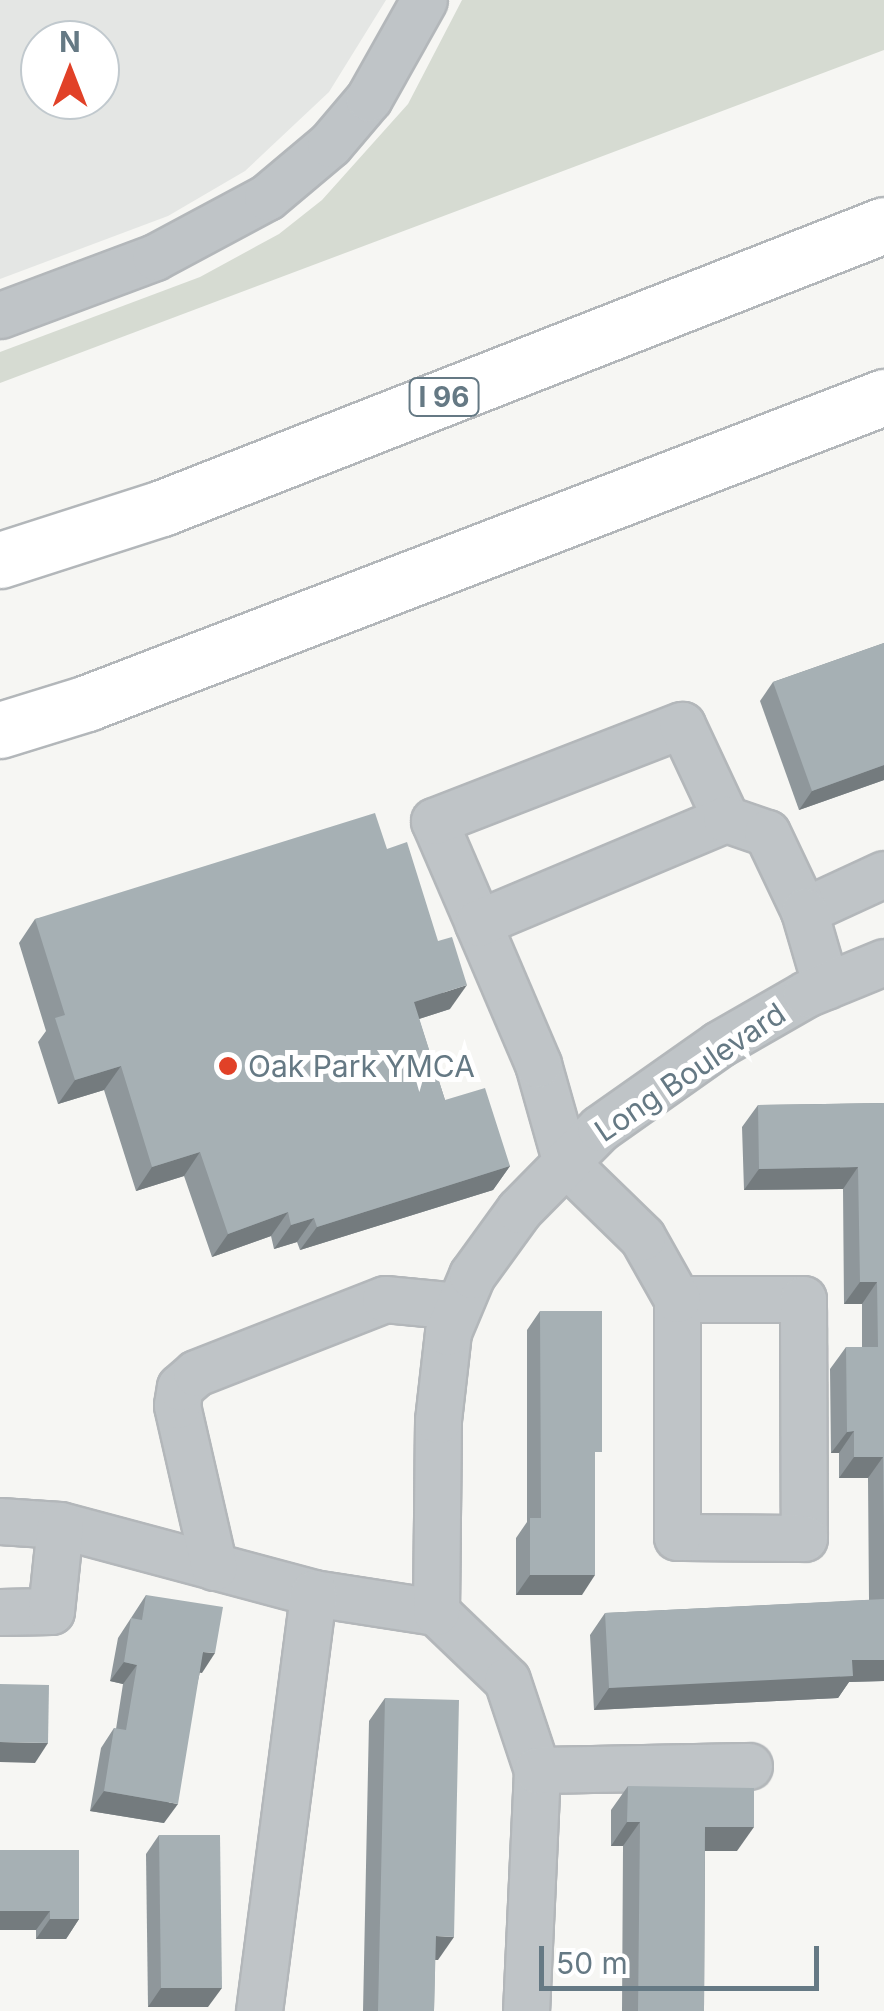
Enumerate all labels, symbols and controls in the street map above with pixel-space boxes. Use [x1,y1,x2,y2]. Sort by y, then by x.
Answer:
north arrow [20,20,120,120]
text: N [59,25,81,59]
road number: I 96 [406,374,482,420]
street label: Long Boulevard [588,995,792,1149]
place label: Oak Park YMCA [248,1048,475,1084]
marker: Oak Park YMCA [217,1055,239,1077]
scale bar [544,1926,824,1988]
text: 50 m [556,1945,628,1981]

